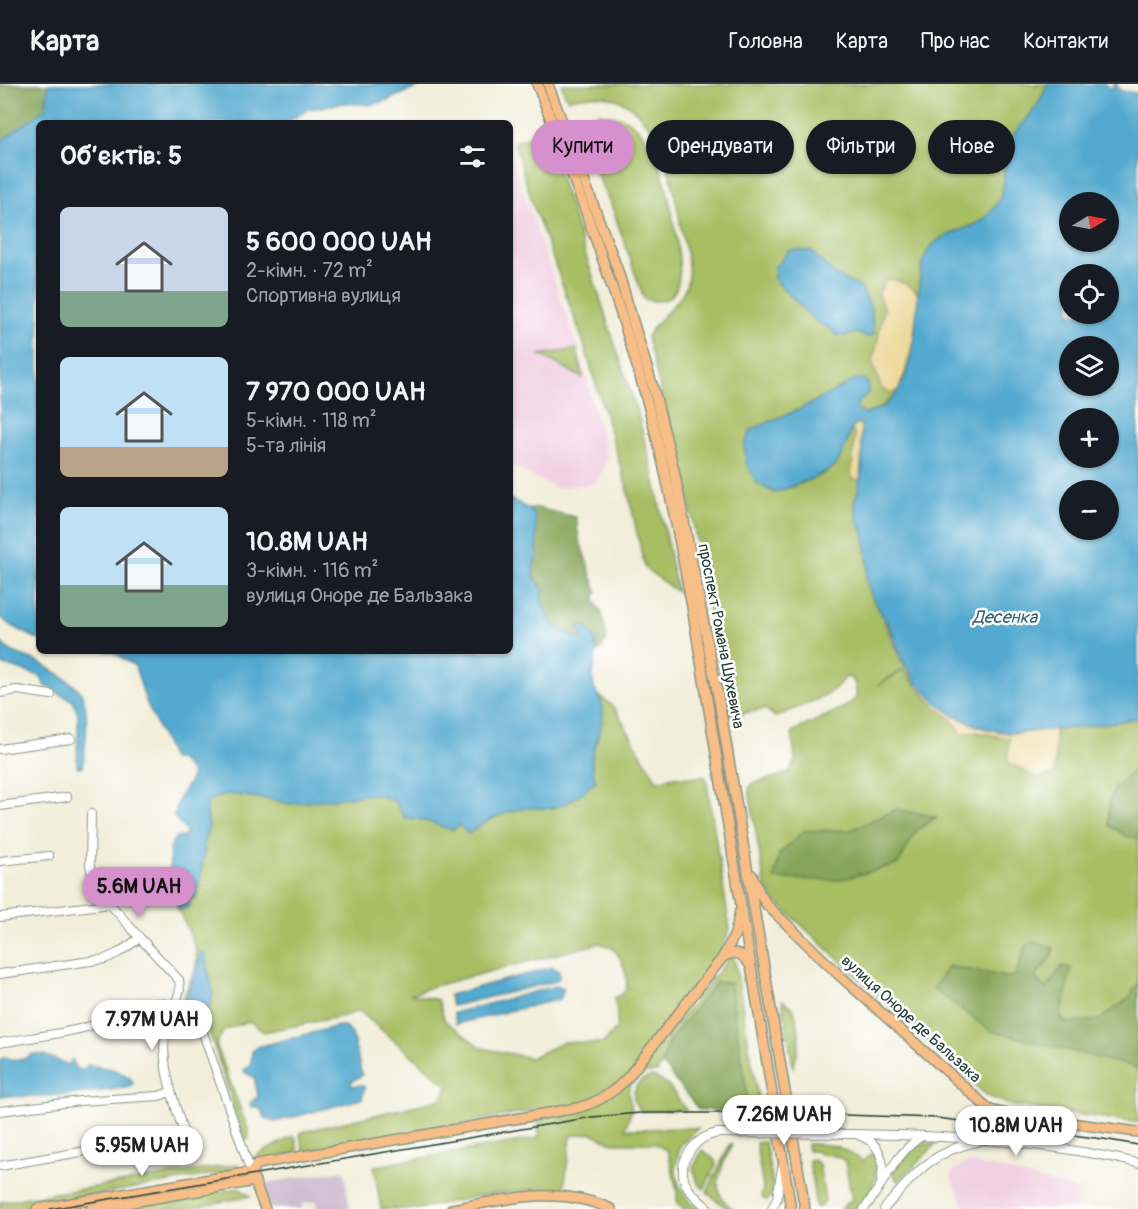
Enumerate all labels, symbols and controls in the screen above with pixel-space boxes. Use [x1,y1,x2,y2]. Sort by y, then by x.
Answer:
text: Карта [30,24,99,59]
text: Головна [729,28,803,55]
text: Карта [836,28,888,55]
text: Про нас [921,28,990,55]
text: Контакти [1023,28,1108,55]
chip: Купити [531,120,634,174]
chip: Орендувати [646,120,794,174]
chip: Фільтри [806,120,916,174]
chip: Нове [928,120,1015,174]
text: Об’єктів: 5 [60,140,182,172]
icon: filters [456,140,489,173]
north arrow [1059,192,1119,252]
map controls [1059,192,1119,540]
text: 5 600 000 UAH [246,226,431,258]
icon: home [108,231,180,303]
text: 2-кімн. · 72 m² [246,258,373,283]
button: locate [1059,264,1119,324]
text: Спортивна вулиця [246,283,401,308]
button: layers [1059,336,1119,396]
text: 7 970 000 UAH [246,376,425,408]
icon: home [108,381,180,453]
text: 5-кімн. · 118 m² [246,408,377,433]
button: + [1059,408,1119,468]
text: 5-та лінія [246,433,326,458]
button: − [1059,480,1119,540]
text: 10.8M UAH [246,526,368,558]
icon: home [108,531,180,603]
street label: проспект Романа Шухевича [693,542,749,730]
text: 3-кімн. · 116 m² [246,558,378,583]
text: вулиця Оноре де Бальзака [246,583,473,608]
water label: Десенка [972,606,1039,629]
pin: 5.6M UAH [77,867,201,918]
text: 5.6M UAH [97,874,181,899]
street label: вулиця Оноре де Бальзака [837,951,985,1087]
pin: 7.97M UAH [83,1000,221,1051]
text: 7.97M UAH [105,1007,199,1032]
pin: 7.26M UAH [715,1095,853,1146]
text: 7.26M UAH [736,1102,832,1127]
pin: 10.8M UAH [947,1106,1085,1157]
text: 10.8M UAH [969,1113,1063,1138]
pin: 5.95M UAH [73,1126,211,1177]
text: 5.95M UAH [95,1133,189,1158]

